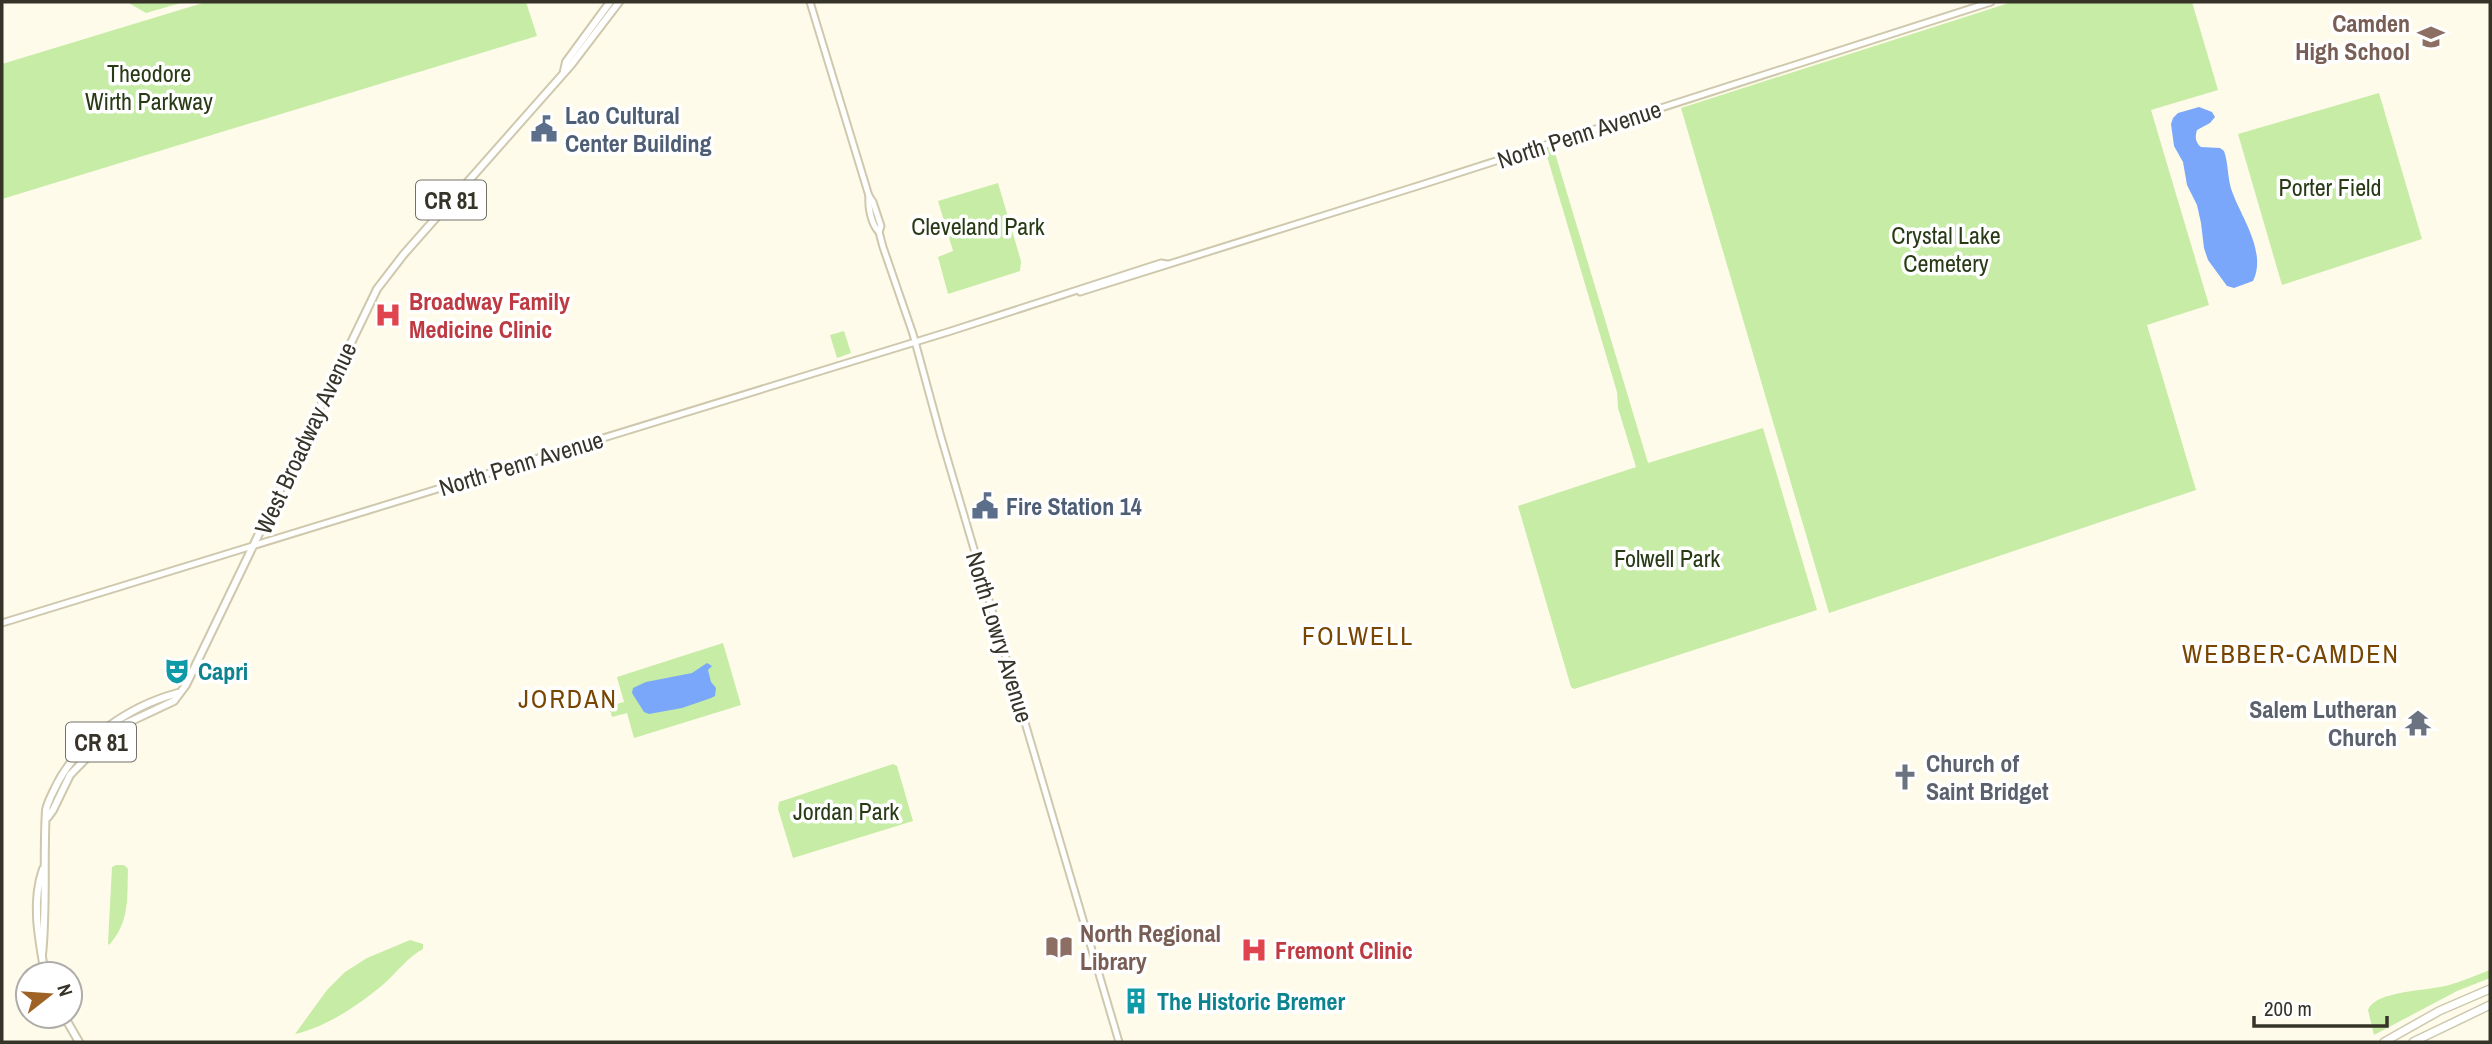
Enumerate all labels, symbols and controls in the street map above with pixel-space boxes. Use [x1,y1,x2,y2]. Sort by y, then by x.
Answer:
place label: Camden High School [2295,7,2410,67]
school or university icon: Camden High School [2416,22,2446,52]
park label: Theodore Wirth Parkway [85,57,213,117]
street label: North Penn Avenue [1493,92,1665,176]
place label: Lao Cultural Center Building [565,99,712,159]
public building icon: Lao Cultural Center Building [529,114,559,144]
park label: Porter Field [2279,171,2381,203]
road number: CR 81 [416,181,486,220]
park label: Cleveland Park [911,210,1045,242]
park label: Crystal Lake Cemetery [1891,219,2001,279]
place label: Broadway Family Medicine Clinic [409,285,570,345]
hospital icon: Broadway Family Medicine Clinic [373,300,403,330]
street label: West Broadway Avenue [246,337,364,539]
street label: North Penn Avenue [435,423,607,503]
place label: Fire Station 14 [1006,490,1142,522]
public building icon: Fire Station 14 [970,491,1000,521]
park label: Folwell Park [1614,542,1720,574]
street label: North Lowry Avenue [959,548,1041,726]
district label: FOLWELL [1302,618,1414,653]
district label: WEBBER-CAMDEN [2182,636,2400,671]
place label: Capri [198,655,248,687]
theatre icon: Capri [162,656,192,686]
district label: JORDAN [518,681,618,716]
place label: Salem Lutheran Church [2249,693,2397,753]
temple icon: Salem Lutheran Church [2403,708,2433,738]
road number: CR 81 [66,722,136,762]
place label: Church of Saint Bridget [1926,747,2049,807]
church icon: Church of Saint Bridget [1890,762,1920,792]
park label: Jordan Park [793,795,899,827]
place label: North Regional Library [1080,917,1221,977]
library icon: North Regional Library [1044,932,1074,962]
place label: Fremont Clinic [1275,934,1413,966]
hospital icon: Fremont Clinic [1239,935,1269,965]
north arrow [14,960,84,1030]
text: N [51,981,79,999]
scale bar [2254,984,2387,1028]
place label: The Historic Bremer [1157,985,1345,1017]
building icon: The Historic Bremer [1121,986,1151,1016]
text: 200 m [2264,994,2312,1023]

